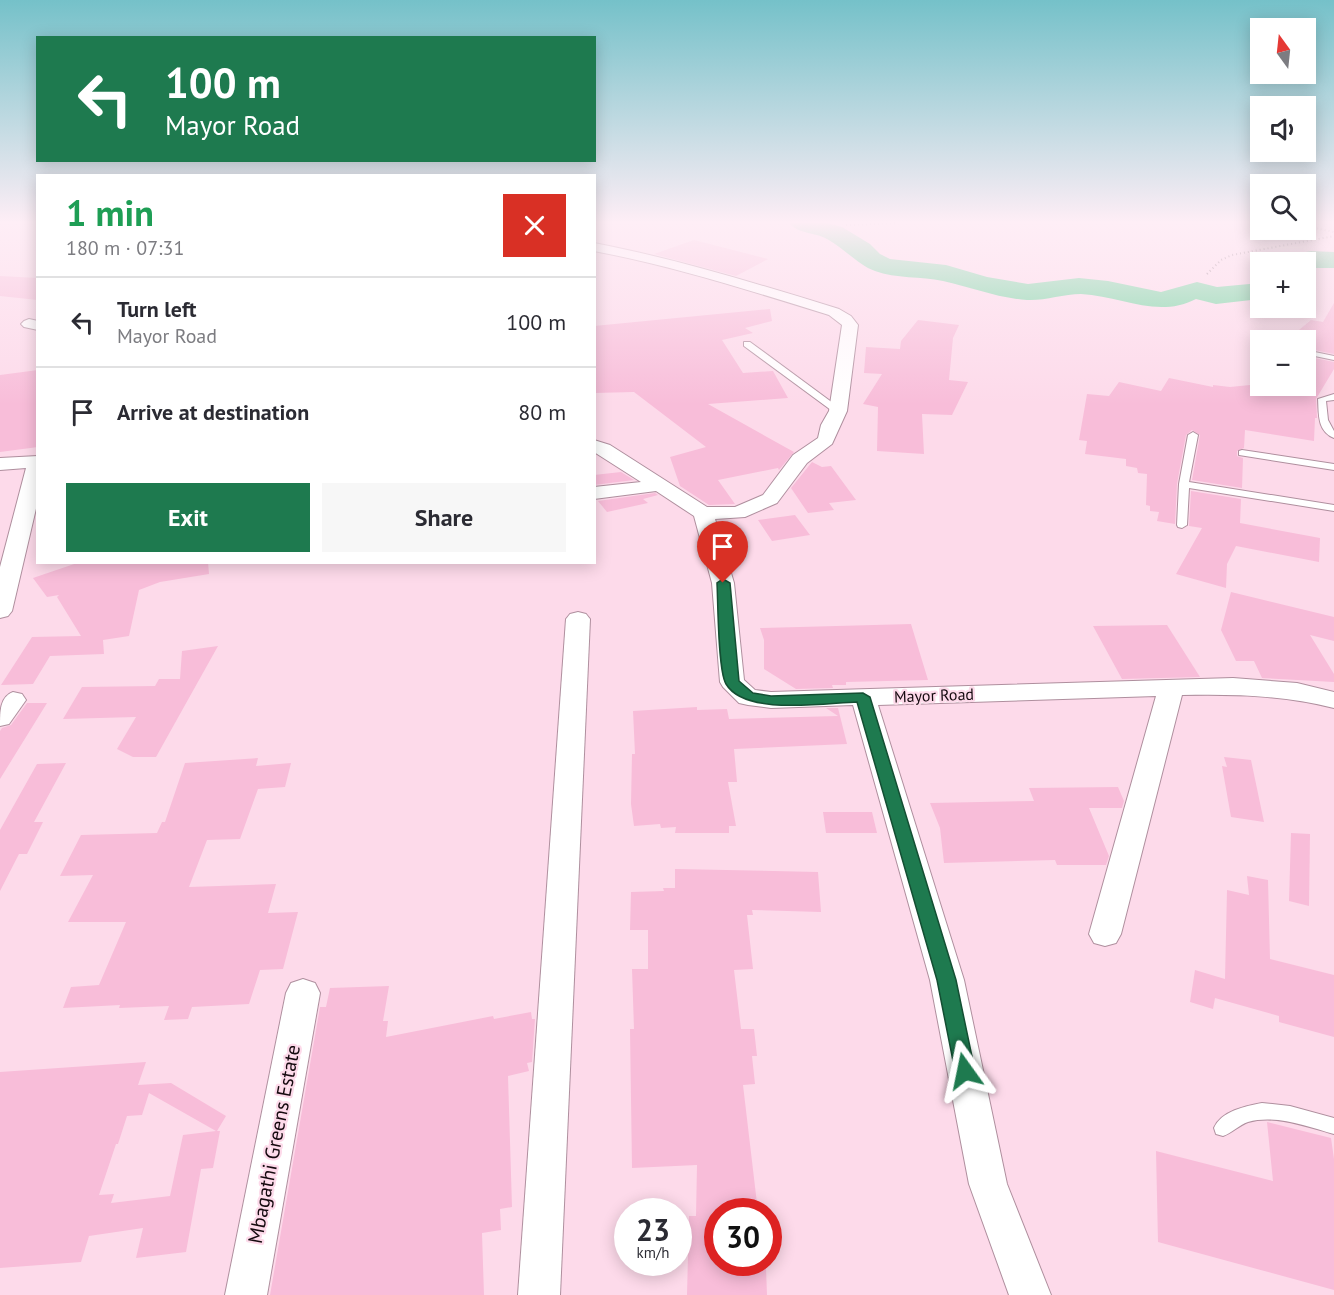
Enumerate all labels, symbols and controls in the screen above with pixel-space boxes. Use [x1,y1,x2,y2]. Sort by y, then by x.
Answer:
north arrow [1250,18,1316,84]
map controls [1250,18,1316,396]
text: 100 m [165,55,281,110]
icon: left [66,60,144,138]
button: sound [1250,96,1316,162]
text: Mayor Road [165,108,300,142]
button: search [1250,174,1316,240]
text: 1 min [66,189,154,236]
button: close [503,194,566,257]
text: 180 m · 07:31 [66,235,184,261]
button: + [1250,252,1316,318]
text: Turn left [117,295,197,323]
icon: left [66,306,99,339]
text: 100 m [506,308,566,336]
text: Mayor Road [117,323,217,349]
button: − [1250,330,1316,396]
icon: arrive [66,396,99,429]
text: Arrive at destination [117,398,309,426]
text: 80 m [518,398,566,426]
button: Exit [66,483,310,552]
button: Share [322,483,566,552]
pin [697,521,748,583]
icon: arrive [706,530,739,563]
street label: Mayor Road [894,684,974,706]
position arrow [933,1039,997,1103]
street label: Mbagathi Greens Estate [242,1042,306,1246]
speed limit sign: 30 [704,1198,782,1276]
text: 23 [636,1210,670,1249]
text: km/h [637,1243,669,1262]

